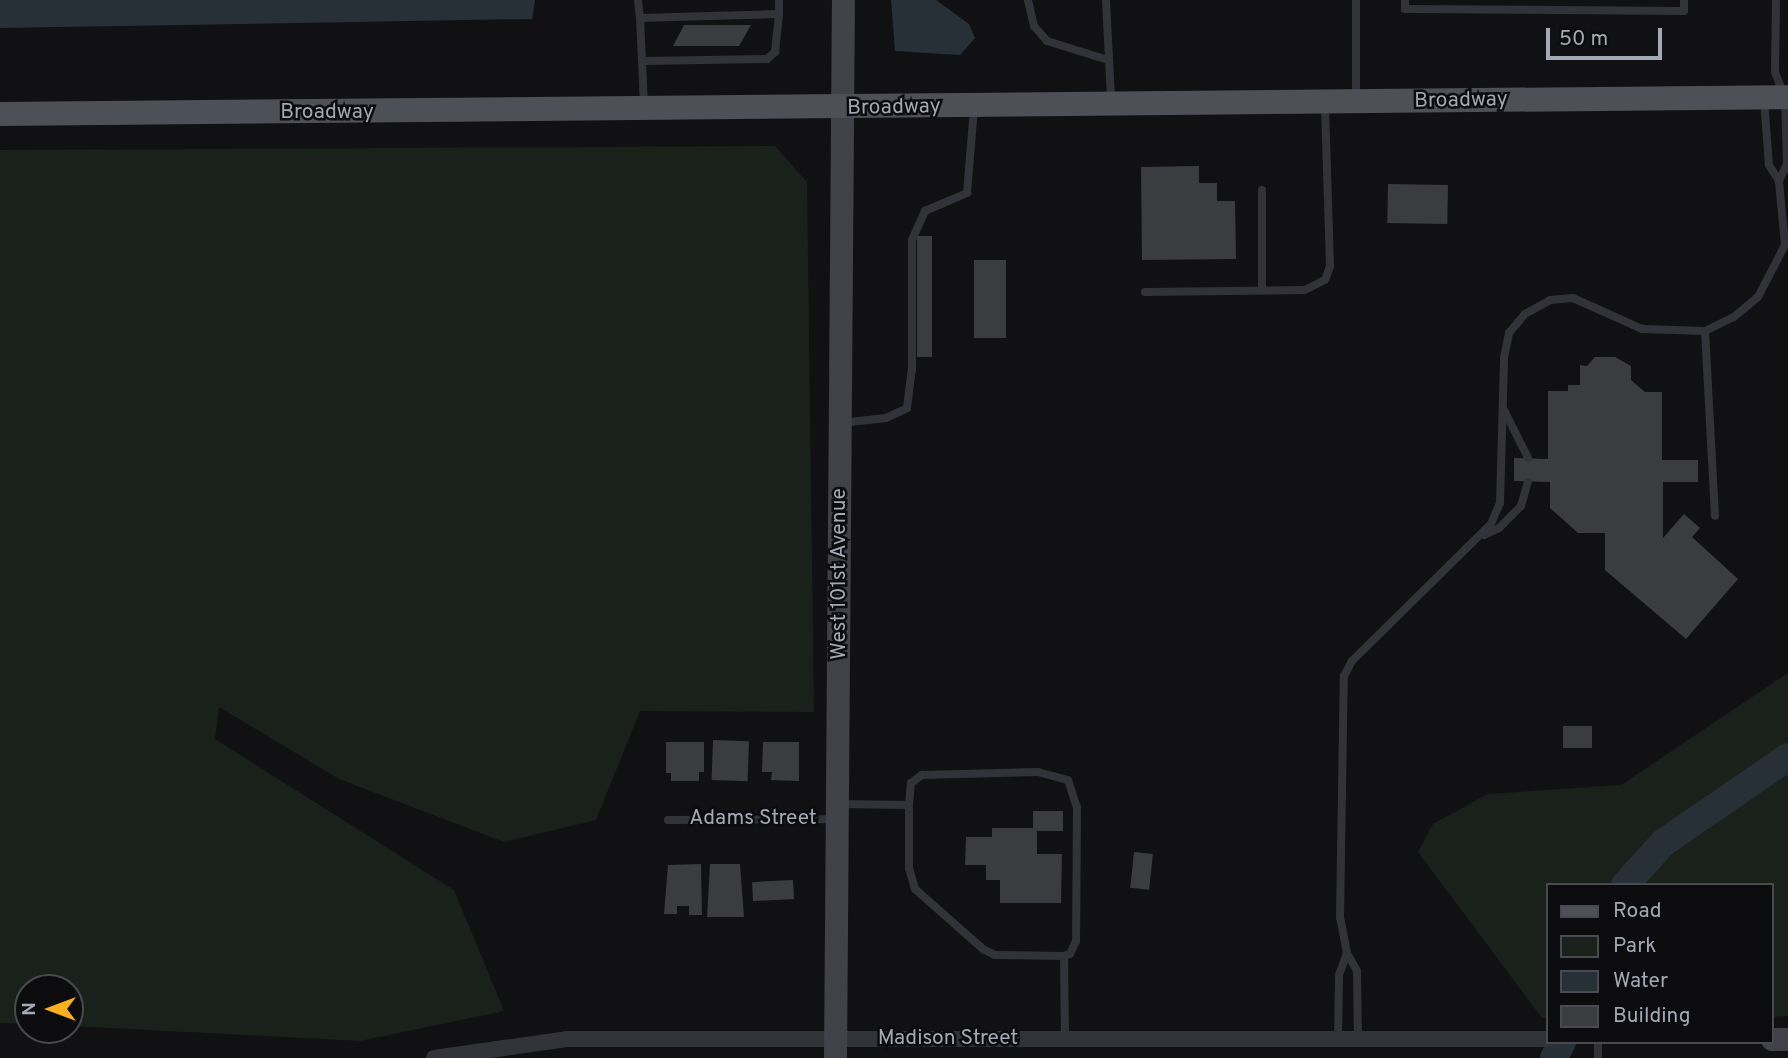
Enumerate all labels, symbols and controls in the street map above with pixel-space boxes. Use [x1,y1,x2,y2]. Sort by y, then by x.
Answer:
scale bar [1550,14,1666,58]
text: 50 m [1559,26,1608,53]
street label: Broadway [1414,88,1508,114]
street label: Broadway [847,95,941,121]
street label: Broadway [280,100,374,126]
street label: West 101st Avenue [827,488,853,660]
street label: Adams Street [689,806,817,832]
legend [1546,883,1774,1044]
text: Road [1613,898,1662,925]
text: Park [1613,933,1656,960]
text: Water [1613,968,1668,995]
north arrow [14,974,84,1044]
text: N [18,1002,42,1016]
text: Building [1613,1003,1691,1030]
street label: Madison Street [878,1026,1018,1052]

